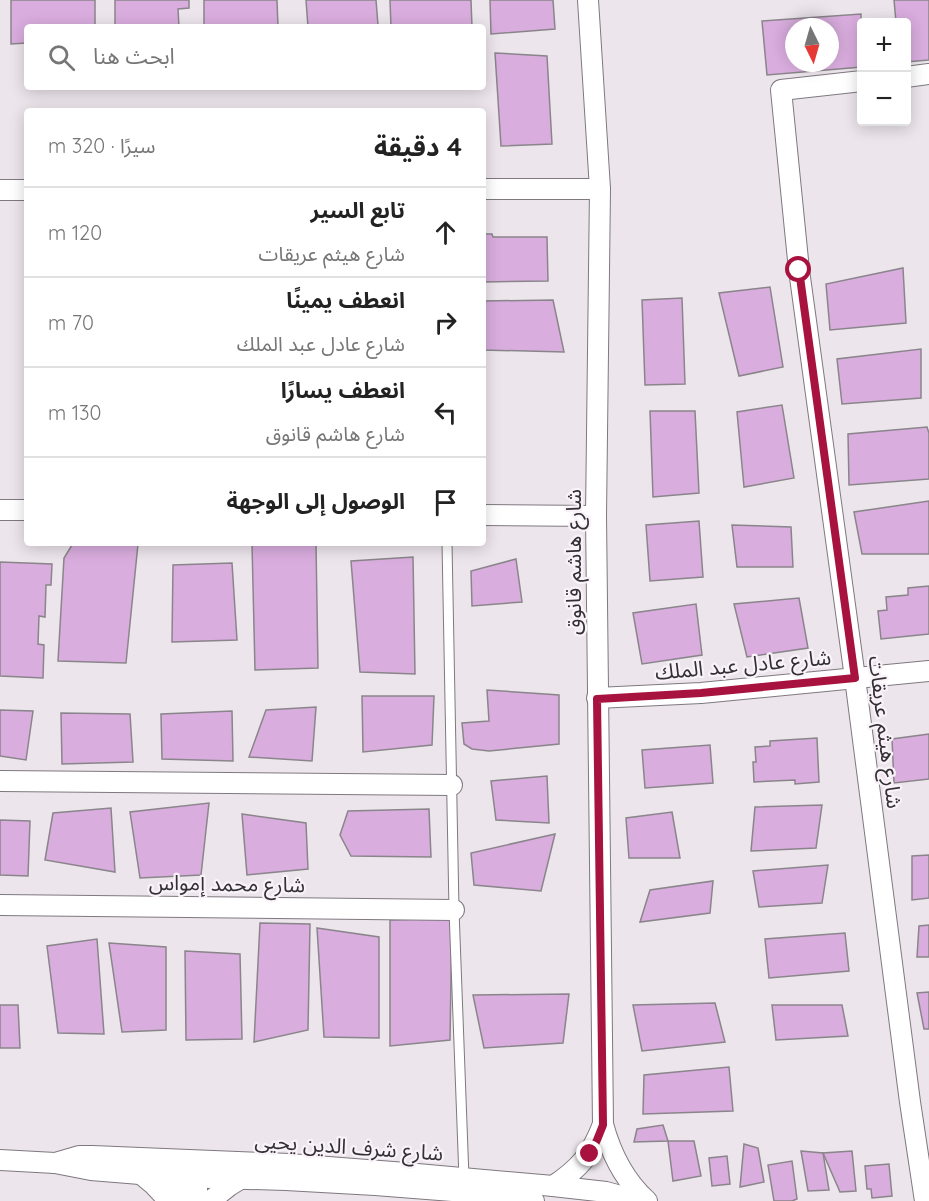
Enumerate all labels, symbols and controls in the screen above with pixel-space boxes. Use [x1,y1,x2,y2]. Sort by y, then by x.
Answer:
north arrow [785,18,839,72]
map controls [857,18,911,126]
button: + [857,18,911,72]
search box [24,24,486,90]
icon: search [45,41,78,74]
text: ابحث هنا [93,42,175,70]
button: − [857,72,911,126]
text: 4 دقيقة [374,130,462,163]
text: سيرًا · 320 m [48,133,155,158]
text: تابع السير [311,196,405,224]
icon: ahead [429,216,462,249]
text: 120 m [48,220,102,245]
text: شارع هيثم عريقات [259,241,405,266]
route start [785,256,811,282]
text: انعطف يمينًا [286,286,405,314]
icon: right [429,306,462,339]
text: 70 m [48,310,94,335]
text: شارع عادل عبد الملك [237,331,405,356]
text: انعطف يسارًا [281,376,405,404]
icon: left [429,396,462,429]
text: 130 m [48,400,102,425]
text: شارع هاشم قانوق [266,421,405,446]
icon: arrive [429,486,462,519]
text: الوصول إلى الوجهة [227,487,405,515]
street label: شارع هاشم قانوق [560,489,589,635]
street label: شارع عادل عبد الملك [654,643,832,688]
street label: شارع هيثم عريقات [861,654,908,810]
street label: شارع محمد إمواس [149,869,305,900]
street label: شارع شرف الدين يحيى [254,1126,444,1169]
route end [576,1140,602,1166]

